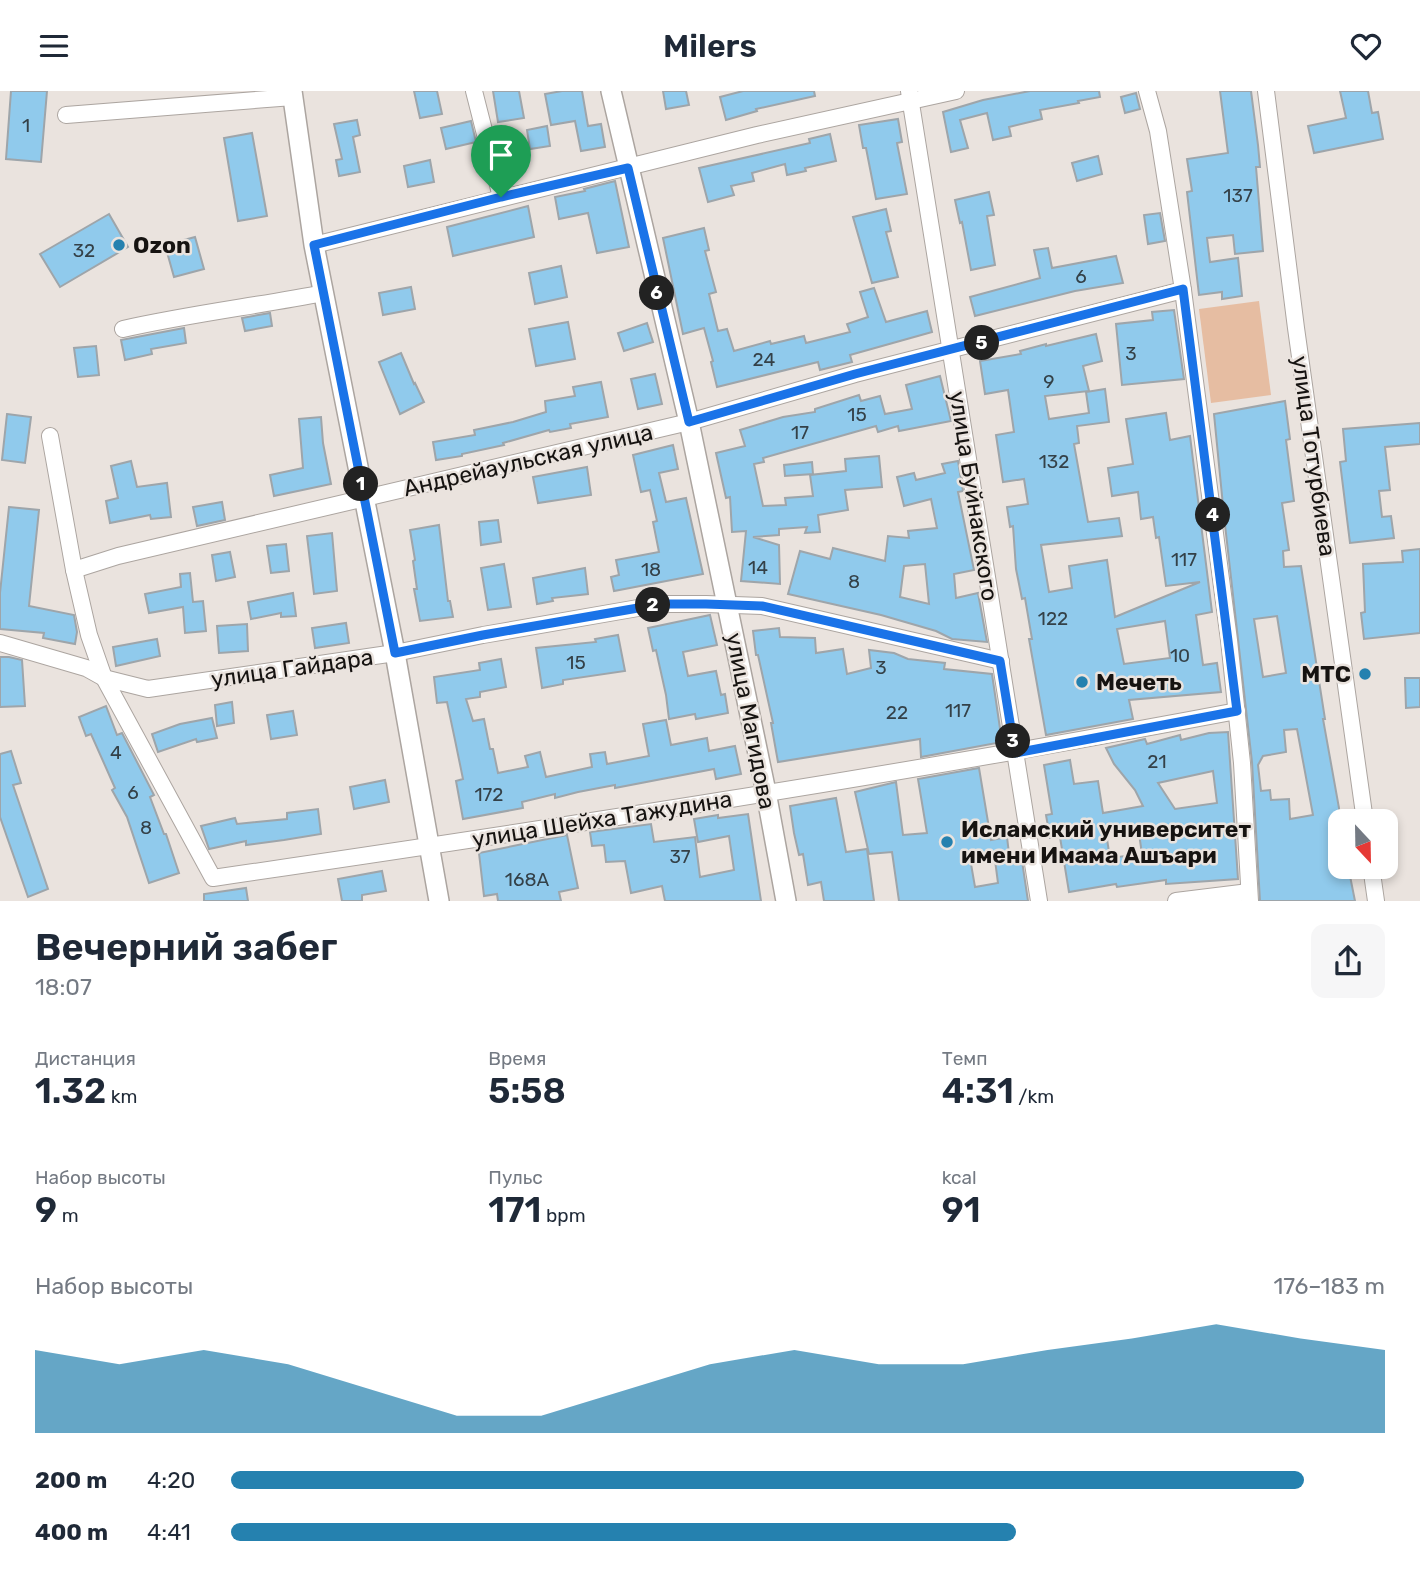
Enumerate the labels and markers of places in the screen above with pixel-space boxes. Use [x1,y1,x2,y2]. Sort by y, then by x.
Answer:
pin [471,125,531,197]
place label: Ozon [133,231,191,259]
marker: Ozon [111,237,127,253]
pin: 6 [640,275,674,311]
pin: 5 [964,325,1000,361]
pin: 1 [344,467,378,501]
pin: 4 [1196,497,1230,533]
pin: 2 [636,587,670,623]
place label: МТС [1301,660,1351,688]
marker: МТС [1357,666,1373,682]
place label: Мечеть [1096,668,1182,696]
marker: Мечеть [1074,674,1090,690]
pin: 3 [996,723,1030,759]
place label: Исламский университет имени Имама Ашъари [961,815,1251,869]
marker: Исламский университет имени Имама Ашъари [939,834,955,850]

